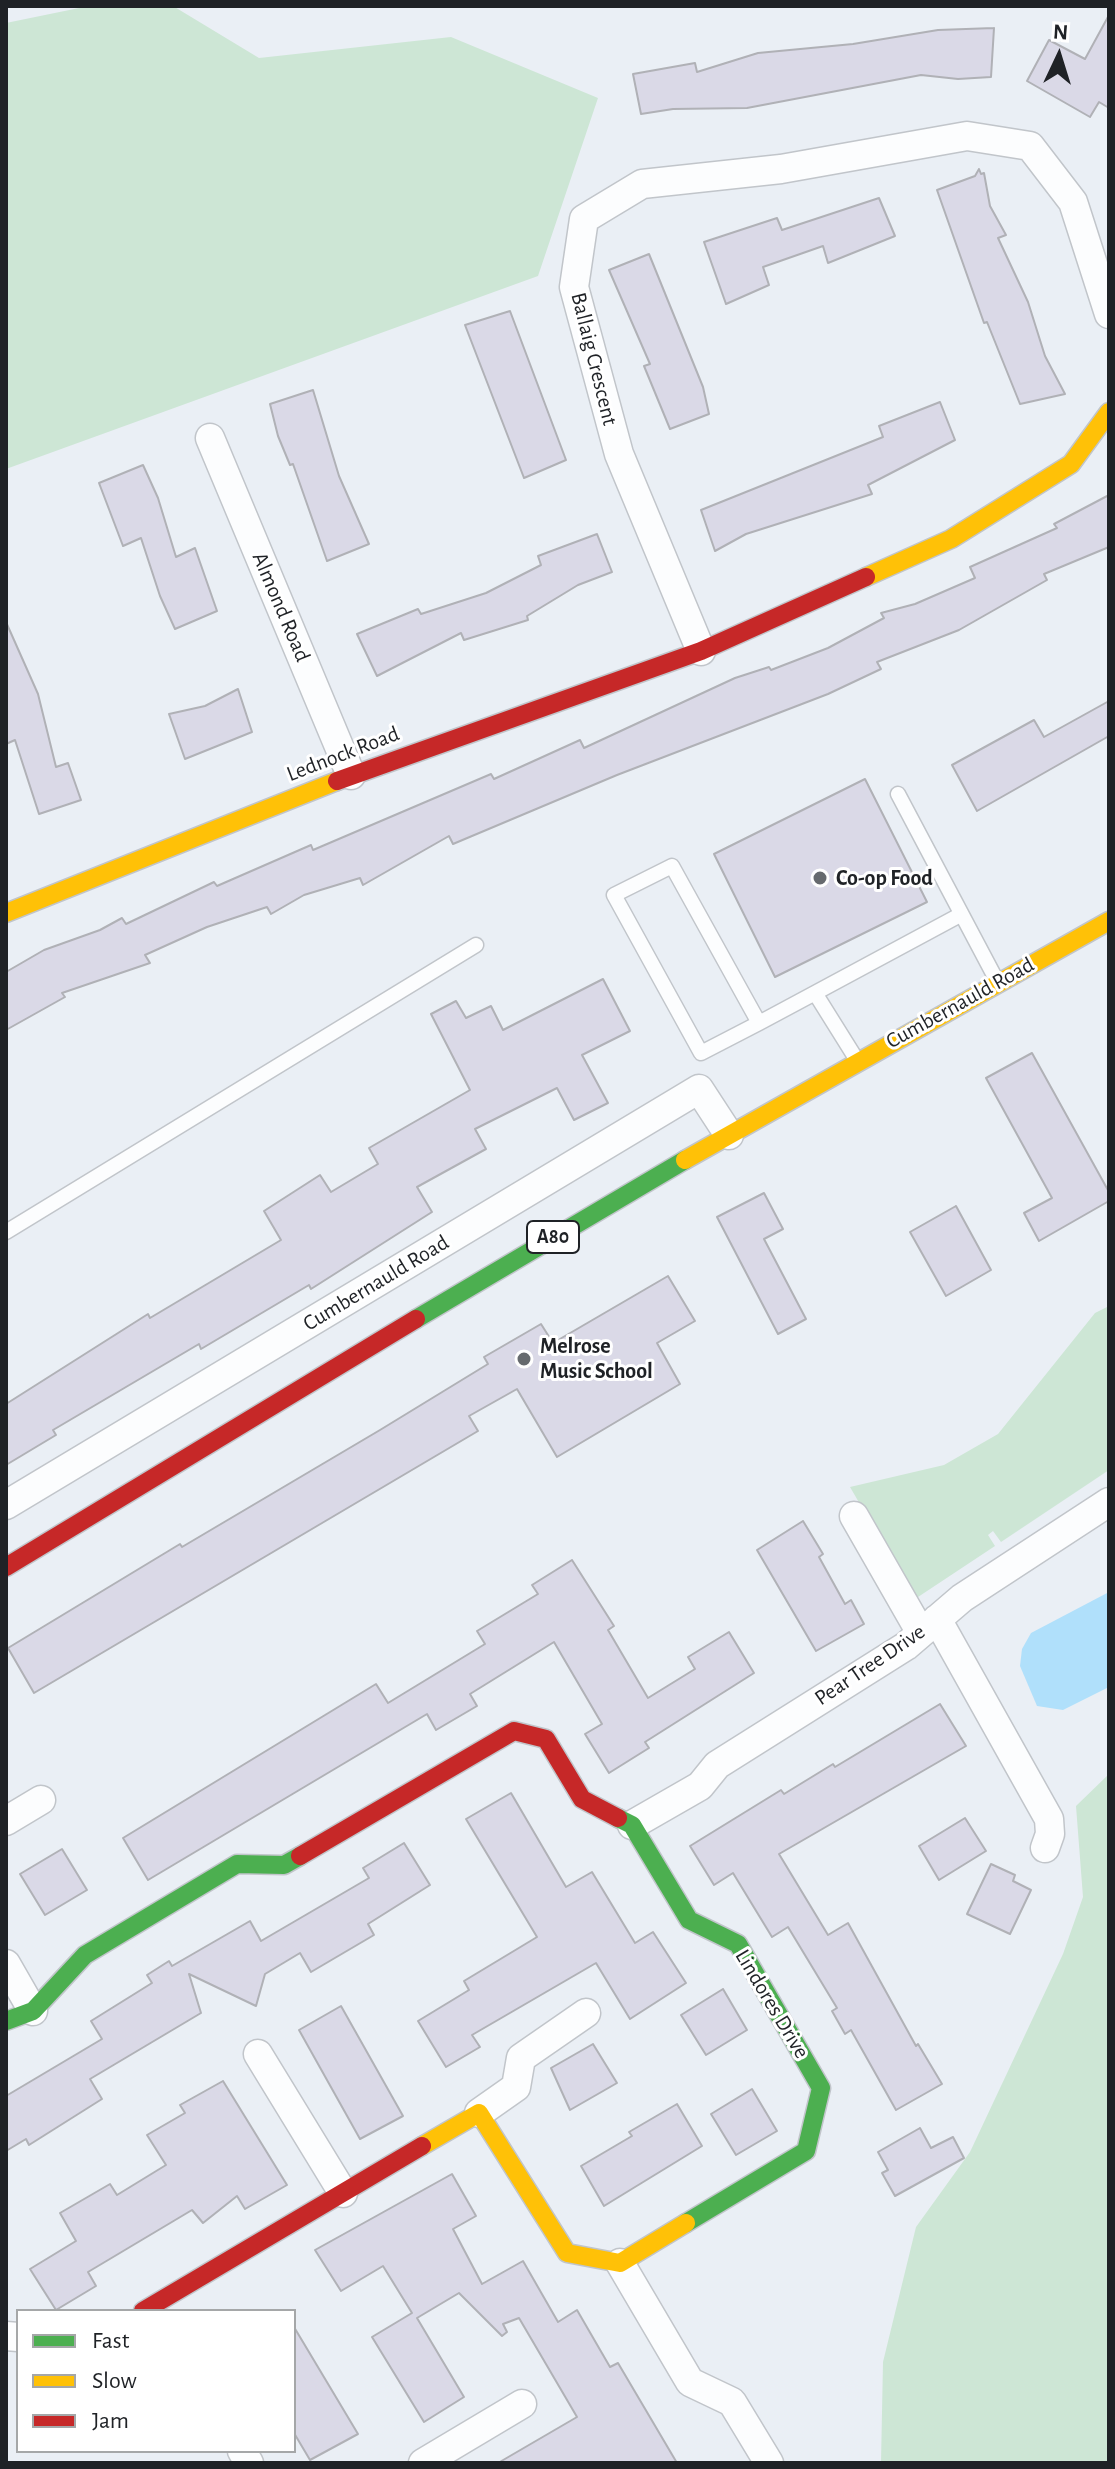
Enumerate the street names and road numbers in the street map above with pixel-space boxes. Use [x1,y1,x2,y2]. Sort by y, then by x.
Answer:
street label: Ballaig Crescent [565,290,623,428]
street label: Almond Road [246,548,316,666]
street label: Lednock Road [283,720,403,788]
street label: Cumbernauld Road [881,951,1039,1055]
road number: A80 [527,1221,579,1253]
street label: Cumbernauld Road [298,1229,454,1337]
street label: Pear Tree Drive [810,1618,930,1712]
street label: Lindores Drive [729,1945,815,2063]

